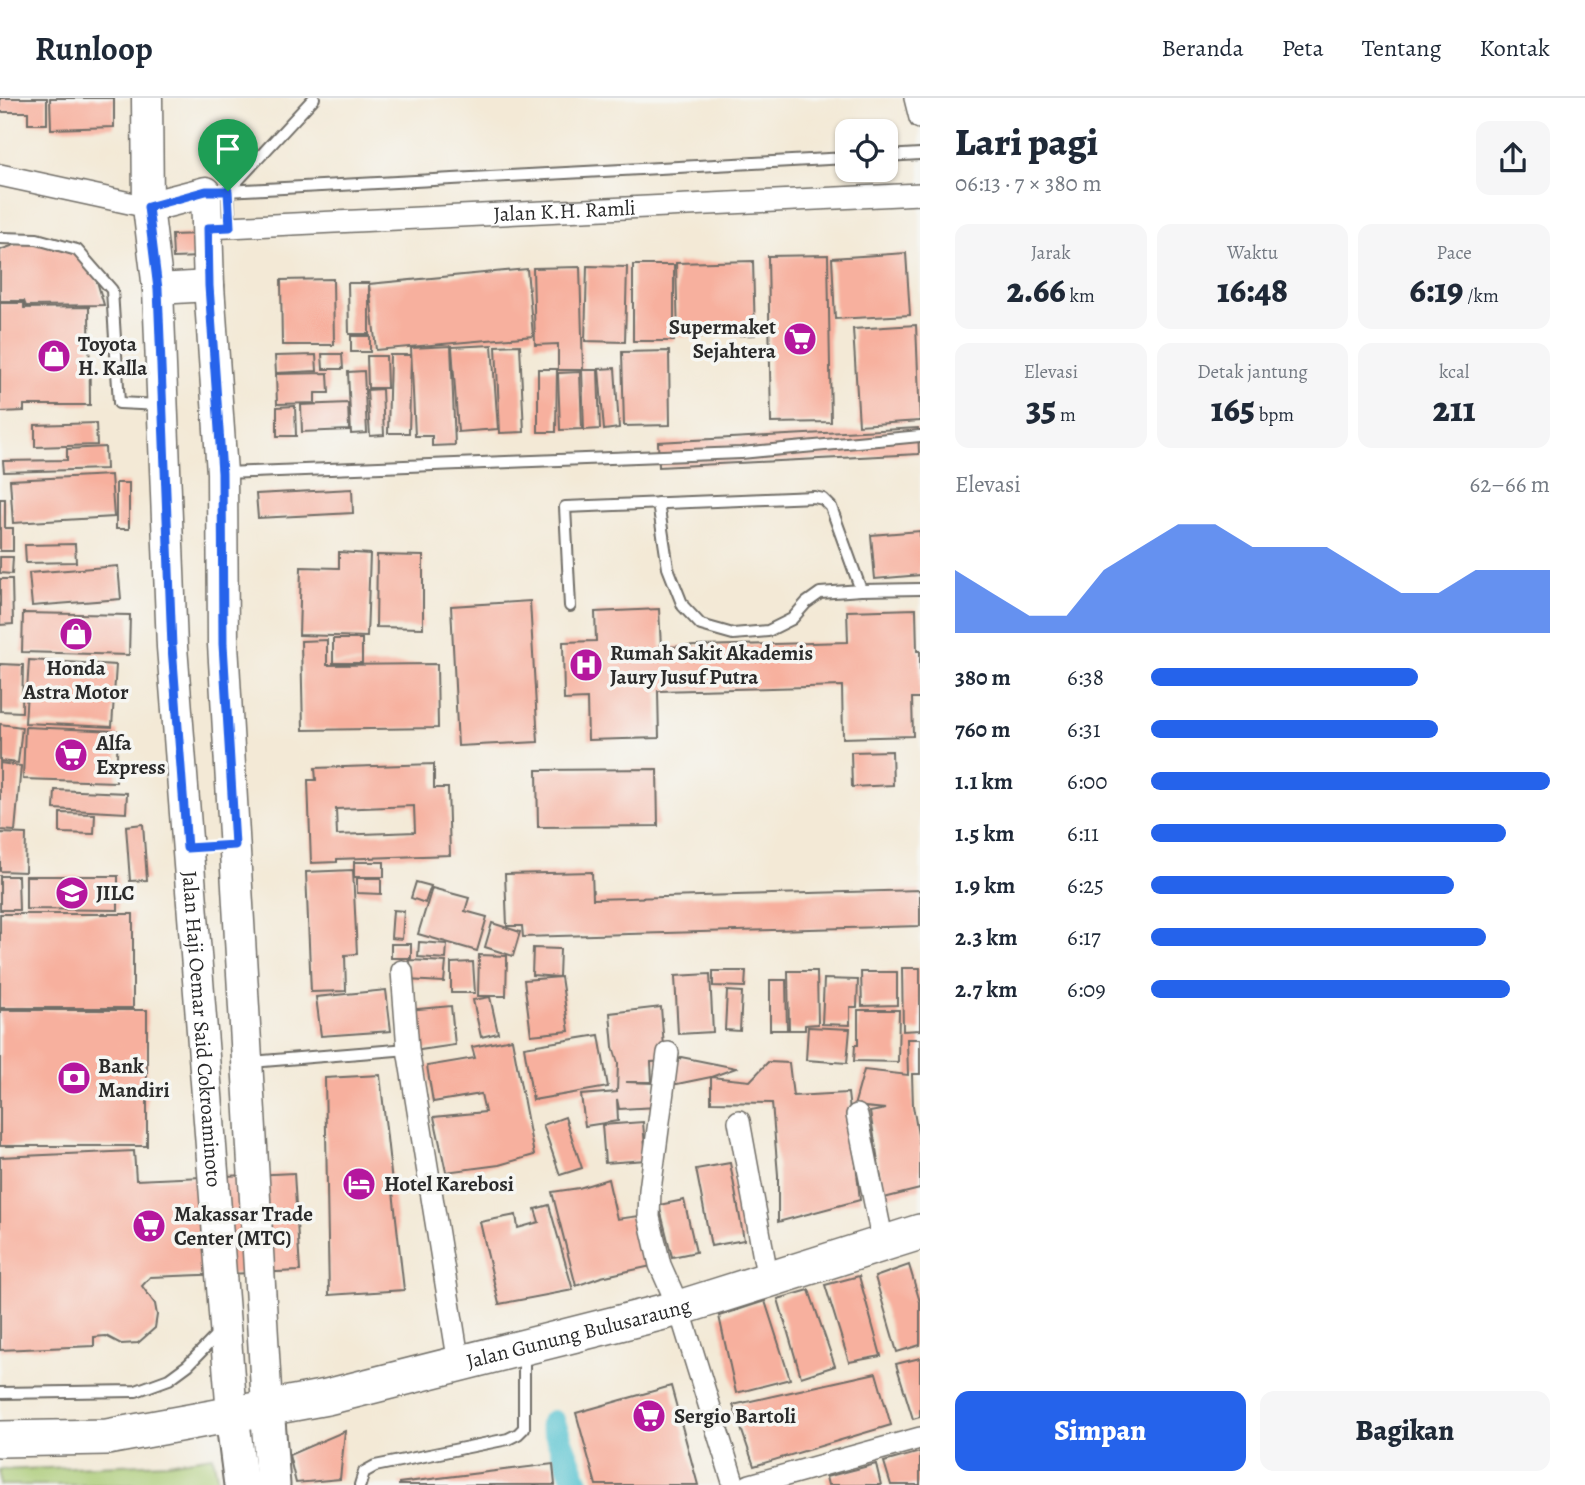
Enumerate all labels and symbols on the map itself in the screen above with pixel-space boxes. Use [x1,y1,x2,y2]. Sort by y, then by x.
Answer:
pin [198,119,258,191]
street label: Jalan K.H. Ramli [493,194,636,228]
place label: Supermaket Sejahtera [669,313,777,365]
supermarket icon: Supermaket Sejahtera [781,320,819,358]
place label: Toyota H. Kalla [78,330,148,382]
shop icon: Toyota H. Kalla [35,337,73,375]
shop icon: Honda Astra Motor [57,615,95,653]
place label: Rumah Sakit Akademis Jaury Jusuf Putra [610,639,813,691]
hospital icon: Rumah Sakit Akademis Jaury Jusuf Putra [567,646,605,684]
place label: Honda Astra Motor [22,654,129,706]
place label: Alfa Express [95,729,165,781]
supermarket icon: Alfa Express [52,736,90,774]
street label: Jalan Haji Oemar Said Cokroaminoto [176,870,228,1188]
school or university icon: JILC [53,874,91,912]
place label: JILC [96,879,135,907]
place label: Bank Mandiri [98,1052,170,1104]
bank icon: Bank Mandiri [55,1059,93,1097]
hotel icon: Hotel Karebosi [340,1165,378,1203]
place label: Hotel Karebosi [384,1170,514,1198]
place label: Makassar Trade Center (MTC) [174,1200,313,1252]
supermarket icon: Makassar Trade Center (MTC) [130,1207,168,1245]
street label: Jalan Gunung Bulusaraung [463,1291,695,1375]
supermarket icon: Sergio Bartoli [630,1397,668,1435]
place label: Sergio Bartoli [674,1402,796,1430]

